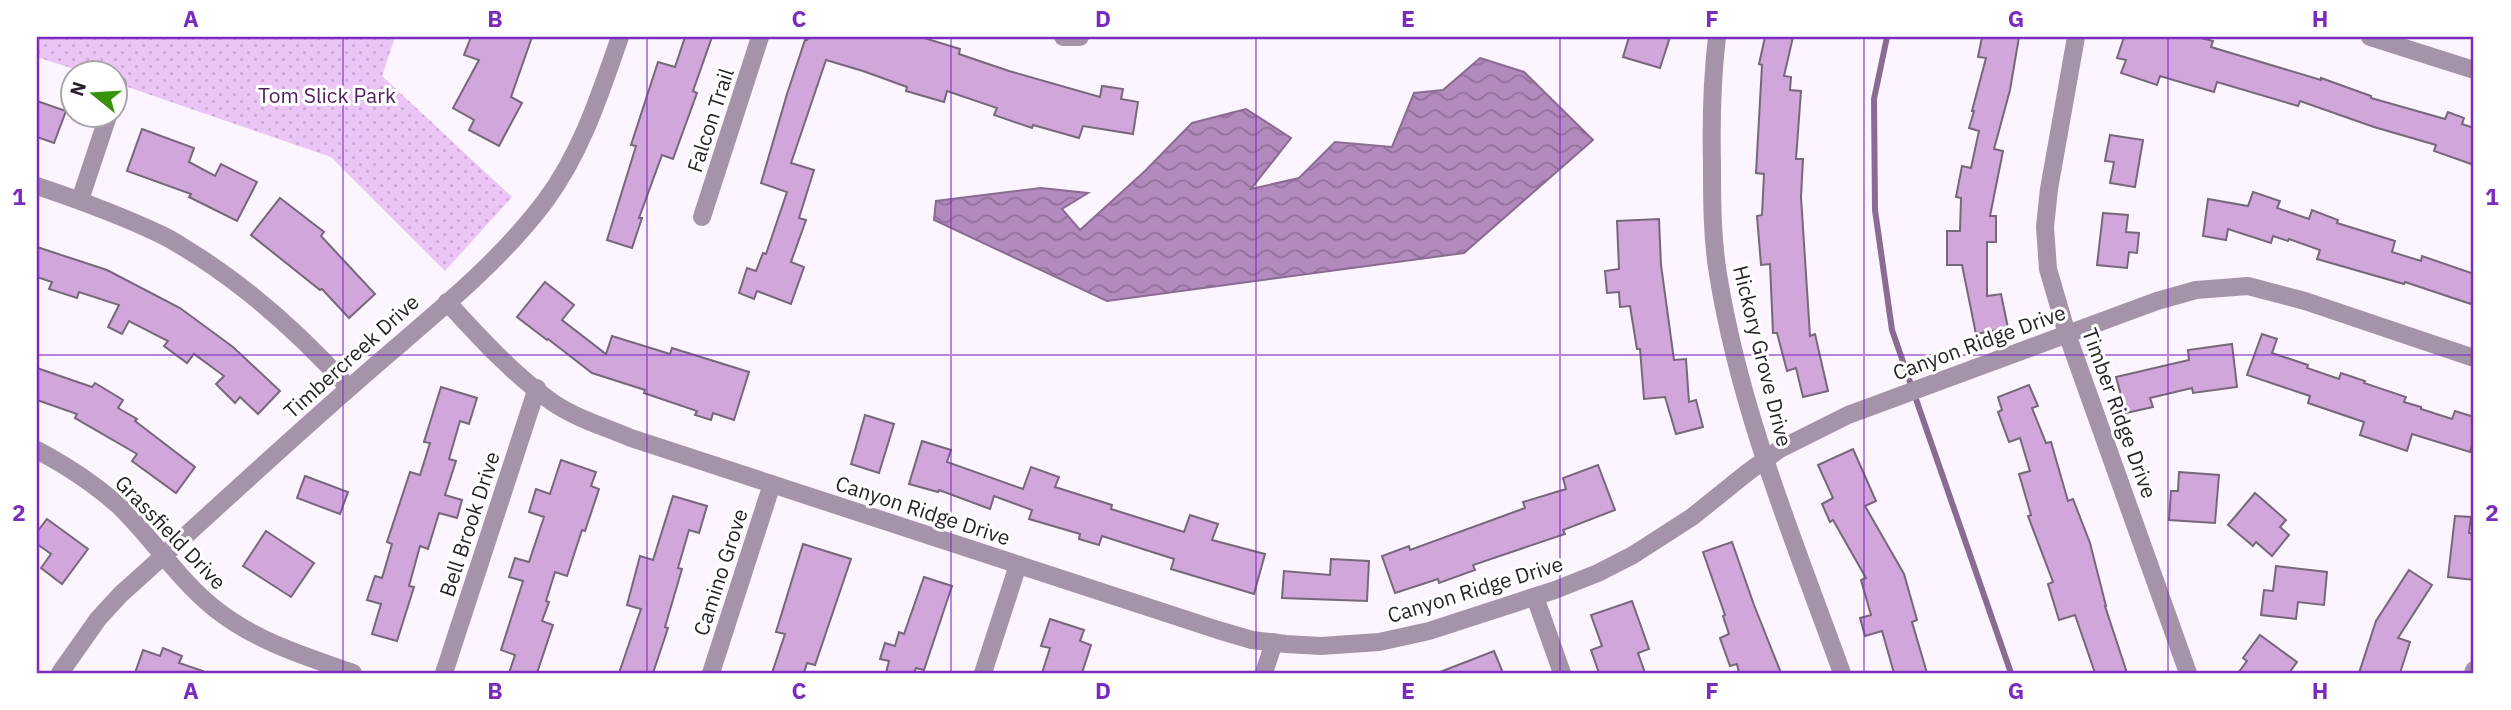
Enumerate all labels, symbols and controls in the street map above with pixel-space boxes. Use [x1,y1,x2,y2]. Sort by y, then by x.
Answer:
text: A [183,3,199,33]
text: B [487,3,503,33]
text: C [792,3,807,33]
text: D [1095,3,1111,33]
text: E [1401,3,1415,33]
text: F [1705,3,1719,33]
text: G [2008,3,2024,33]
text: H [2312,3,2328,33]
north arrow [60,60,130,130]
street label: Falcon Trail [680,64,740,176]
text: N [64,78,91,99]
park label: Tom Slick Park [258,81,396,109]
text: 1 [12,181,26,211]
text: 1 [2485,181,2499,211]
street label: Hickory Grove Drive [1727,263,1799,449]
street label: Timbercreek Drive [277,288,425,424]
street label: Canyon Ridge Drive [1889,298,2069,386]
street label: Timber Ridge Drive [2076,324,2164,502]
street label: Bell Brook Drive [432,448,506,600]
street label: Grassfield Drive [109,469,233,595]
street label: Canyon Ridge Drive [832,469,1014,551]
text: 2 [12,497,26,527]
text: 2 [2485,497,2499,527]
street label: Camino Grove [686,505,754,639]
street label: Canyon Ridge Drive [1384,549,1566,629]
text: A [183,675,199,705]
text: B [487,675,503,705]
text: C [792,675,807,705]
text: D [1095,675,1111,705]
text: E [1401,675,1415,705]
text: F [1705,675,1719,705]
text: G [2008,675,2024,705]
text: H [2312,675,2328,705]

